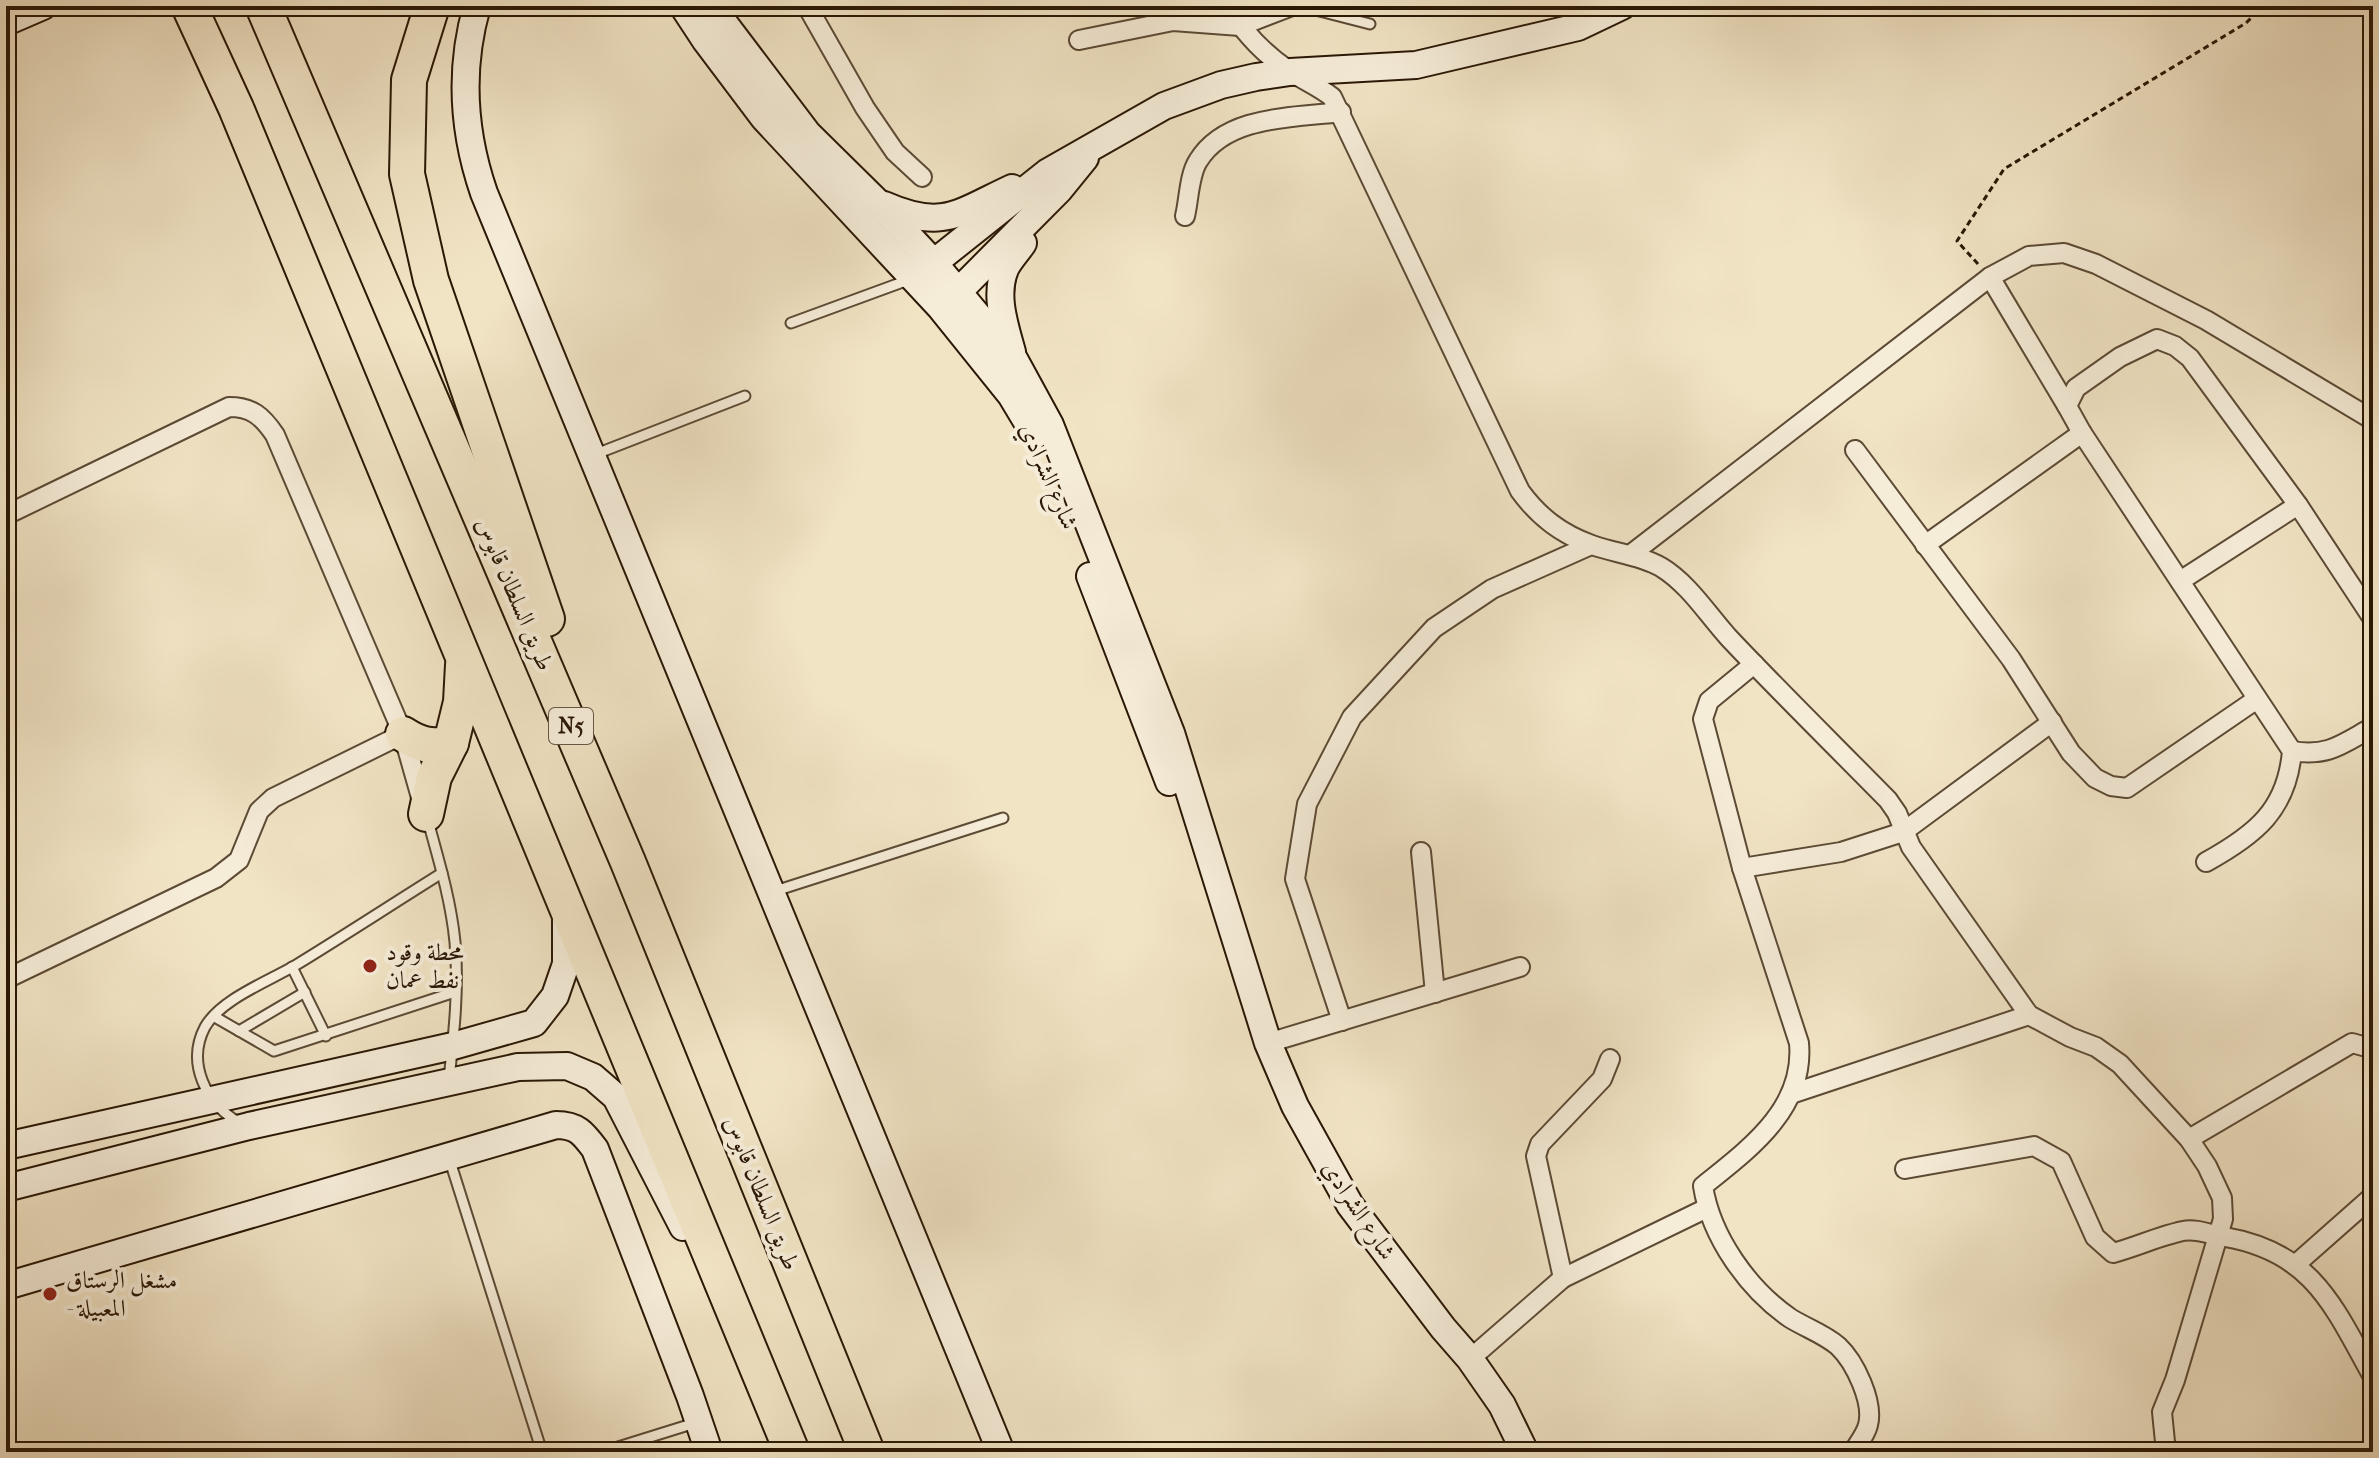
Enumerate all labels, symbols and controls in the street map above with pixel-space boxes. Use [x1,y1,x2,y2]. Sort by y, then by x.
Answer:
street label: شارع الشرادي [1009,419,1084,536]
street label: طريق السلطان قابوس [469,513,560,675]
road number: N5 [549,708,593,744]
place label: محطة وقود نفط عمان [386,938,464,994]
marker: محطة وقود نفط عمان [361,957,379,975]
street label: طريق السلطان قابوس [717,1112,806,1274]
street label: شارع الشرادي [1311,1155,1402,1268]
place label: مشغل الرستاق - المعبيلة [66,1266,177,1322]
marker: مشغل الرستاق - المعبيلة [41,1285,59,1303]

